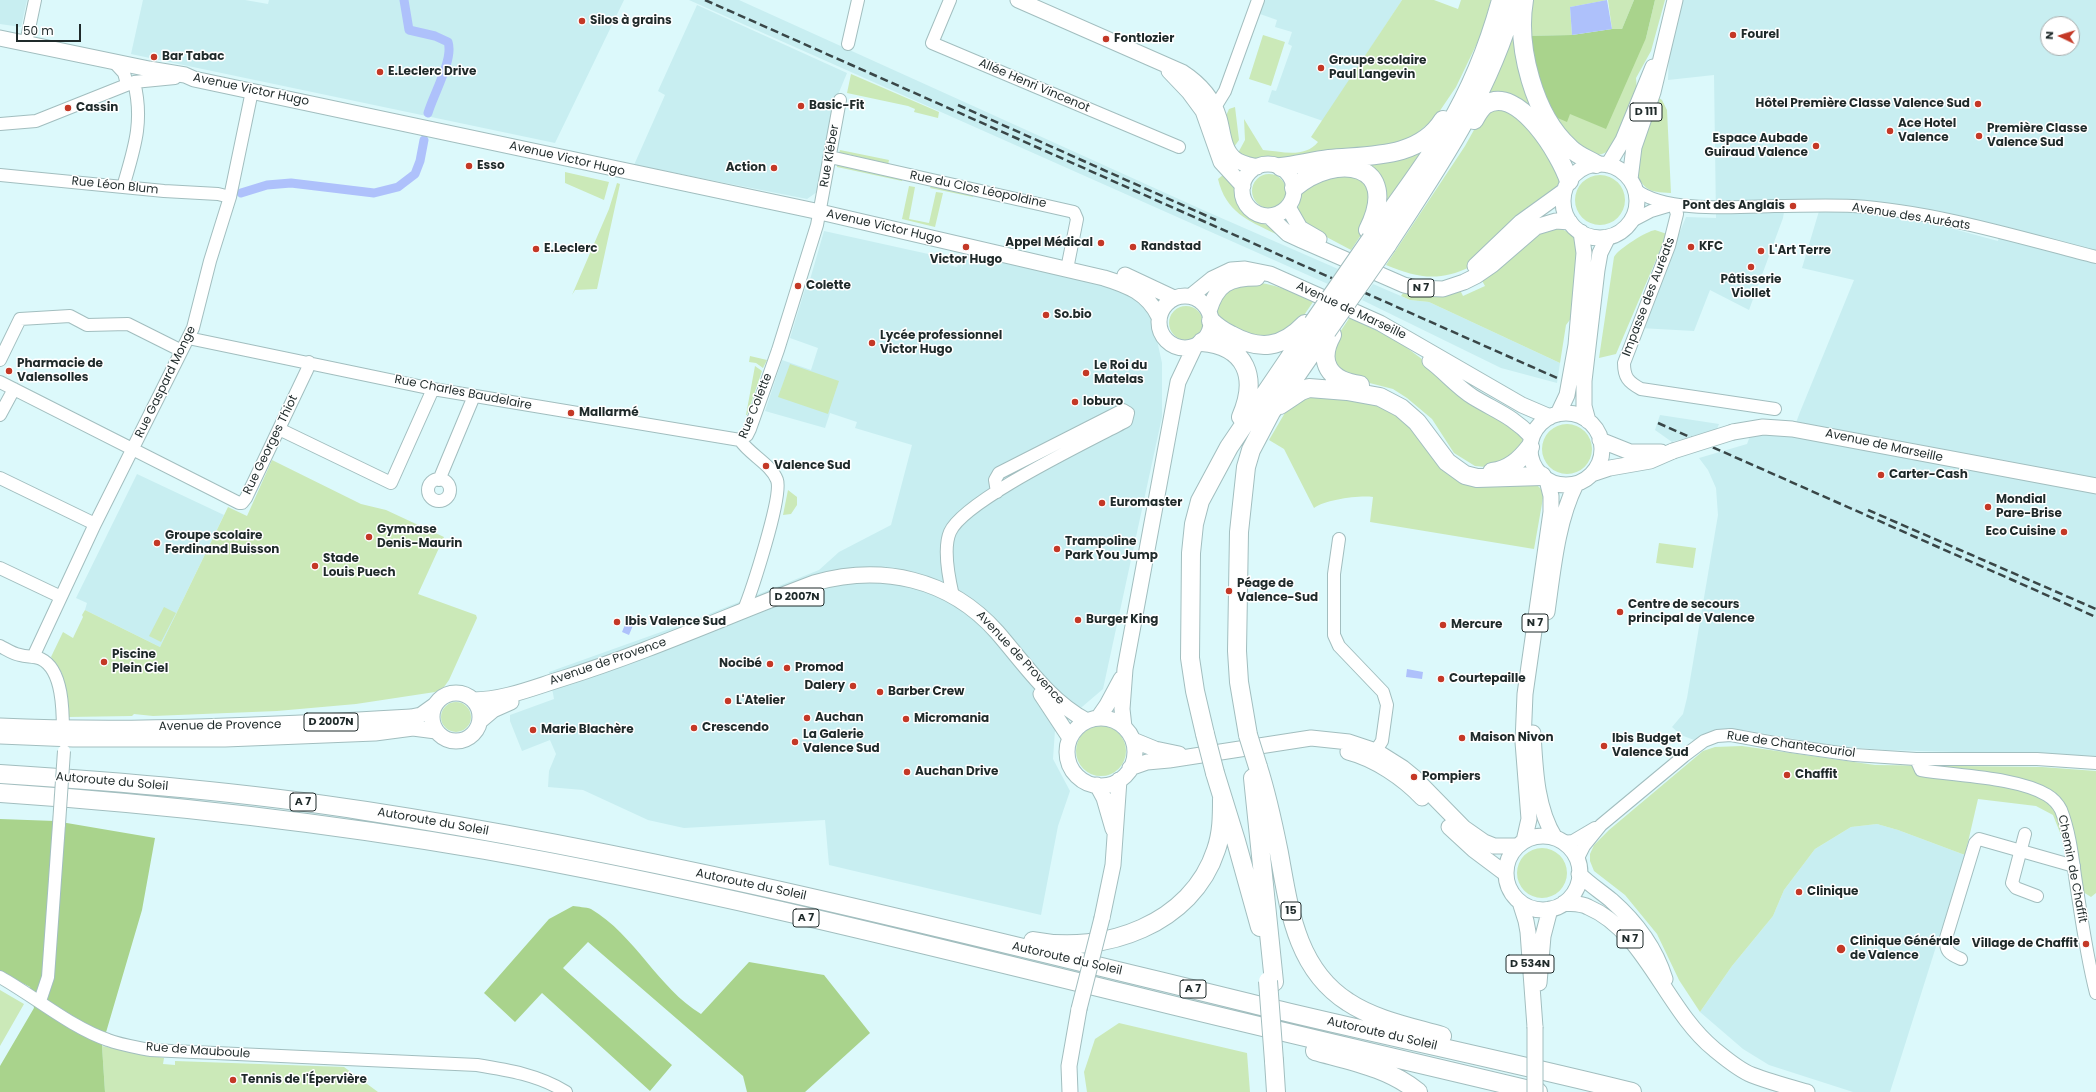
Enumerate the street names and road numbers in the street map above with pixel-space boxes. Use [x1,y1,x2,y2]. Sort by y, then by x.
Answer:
street label: Allée Henri Vincenot [976,56,1092,116]
street label: Avenue Victor Hugo [192,71,310,109]
road number: D 111 [1630,103,1662,121]
street label: Rue Kléber [817,124,843,188]
street label: Avenue Victor Hugo [508,139,626,179]
street label: Rue du Clos Léopoldine [908,168,1048,212]
street label: Rue Léon Blum [71,174,159,198]
street label: Avenue des Auréats [1851,201,1971,233]
street label: Avenue Victor Hugo [825,207,943,247]
street label: Impasse des Auréats [1620,236,1678,358]
street label: Avenue de Marseille [1294,279,1408,343]
road number: N 7 [1408,279,1434,297]
street label: Rue Gaspard Monge [133,324,199,440]
street label: Rue Colette [736,371,776,441]
street label: Rue Charles Baudelaire [393,373,533,413]
street label: Rue Georges Thiot [241,393,301,497]
street label: Avenue de Marseille [1824,426,1944,466]
road number: D 2007N [770,588,824,606]
street label: Avenue de Provence [973,608,1067,708]
road number: N 7 [1522,614,1548,632]
street label: Avenue de Provence [548,635,668,689]
road number: D 2007N [304,713,358,731]
street label: Avenue de Provence [159,718,281,734]
street label: Rue de Chantecouriol [1726,729,1856,761]
street label: Autoroute du Soleil [55,770,169,794]
road number: A 7 [290,793,316,811]
street label: Autoroute du Soleil [376,805,490,839]
street label: Chemin de Chaffit [2054,814,2090,924]
street label: Autoroute du Soleil [694,866,808,904]
road number: 15 [1281,902,1301,920]
road number: A 7 [793,909,819,927]
road number: N 7 [1617,930,1643,948]
street label: Autoroute du Soleil [1010,939,1124,979]
road number: D 534N [1506,955,1554,973]
road number: A 7 [1180,980,1206,998]
street label: Autoroute du Soleil [1325,1014,1439,1054]
street label: Rue de Mauboule [145,1040,251,1062]

